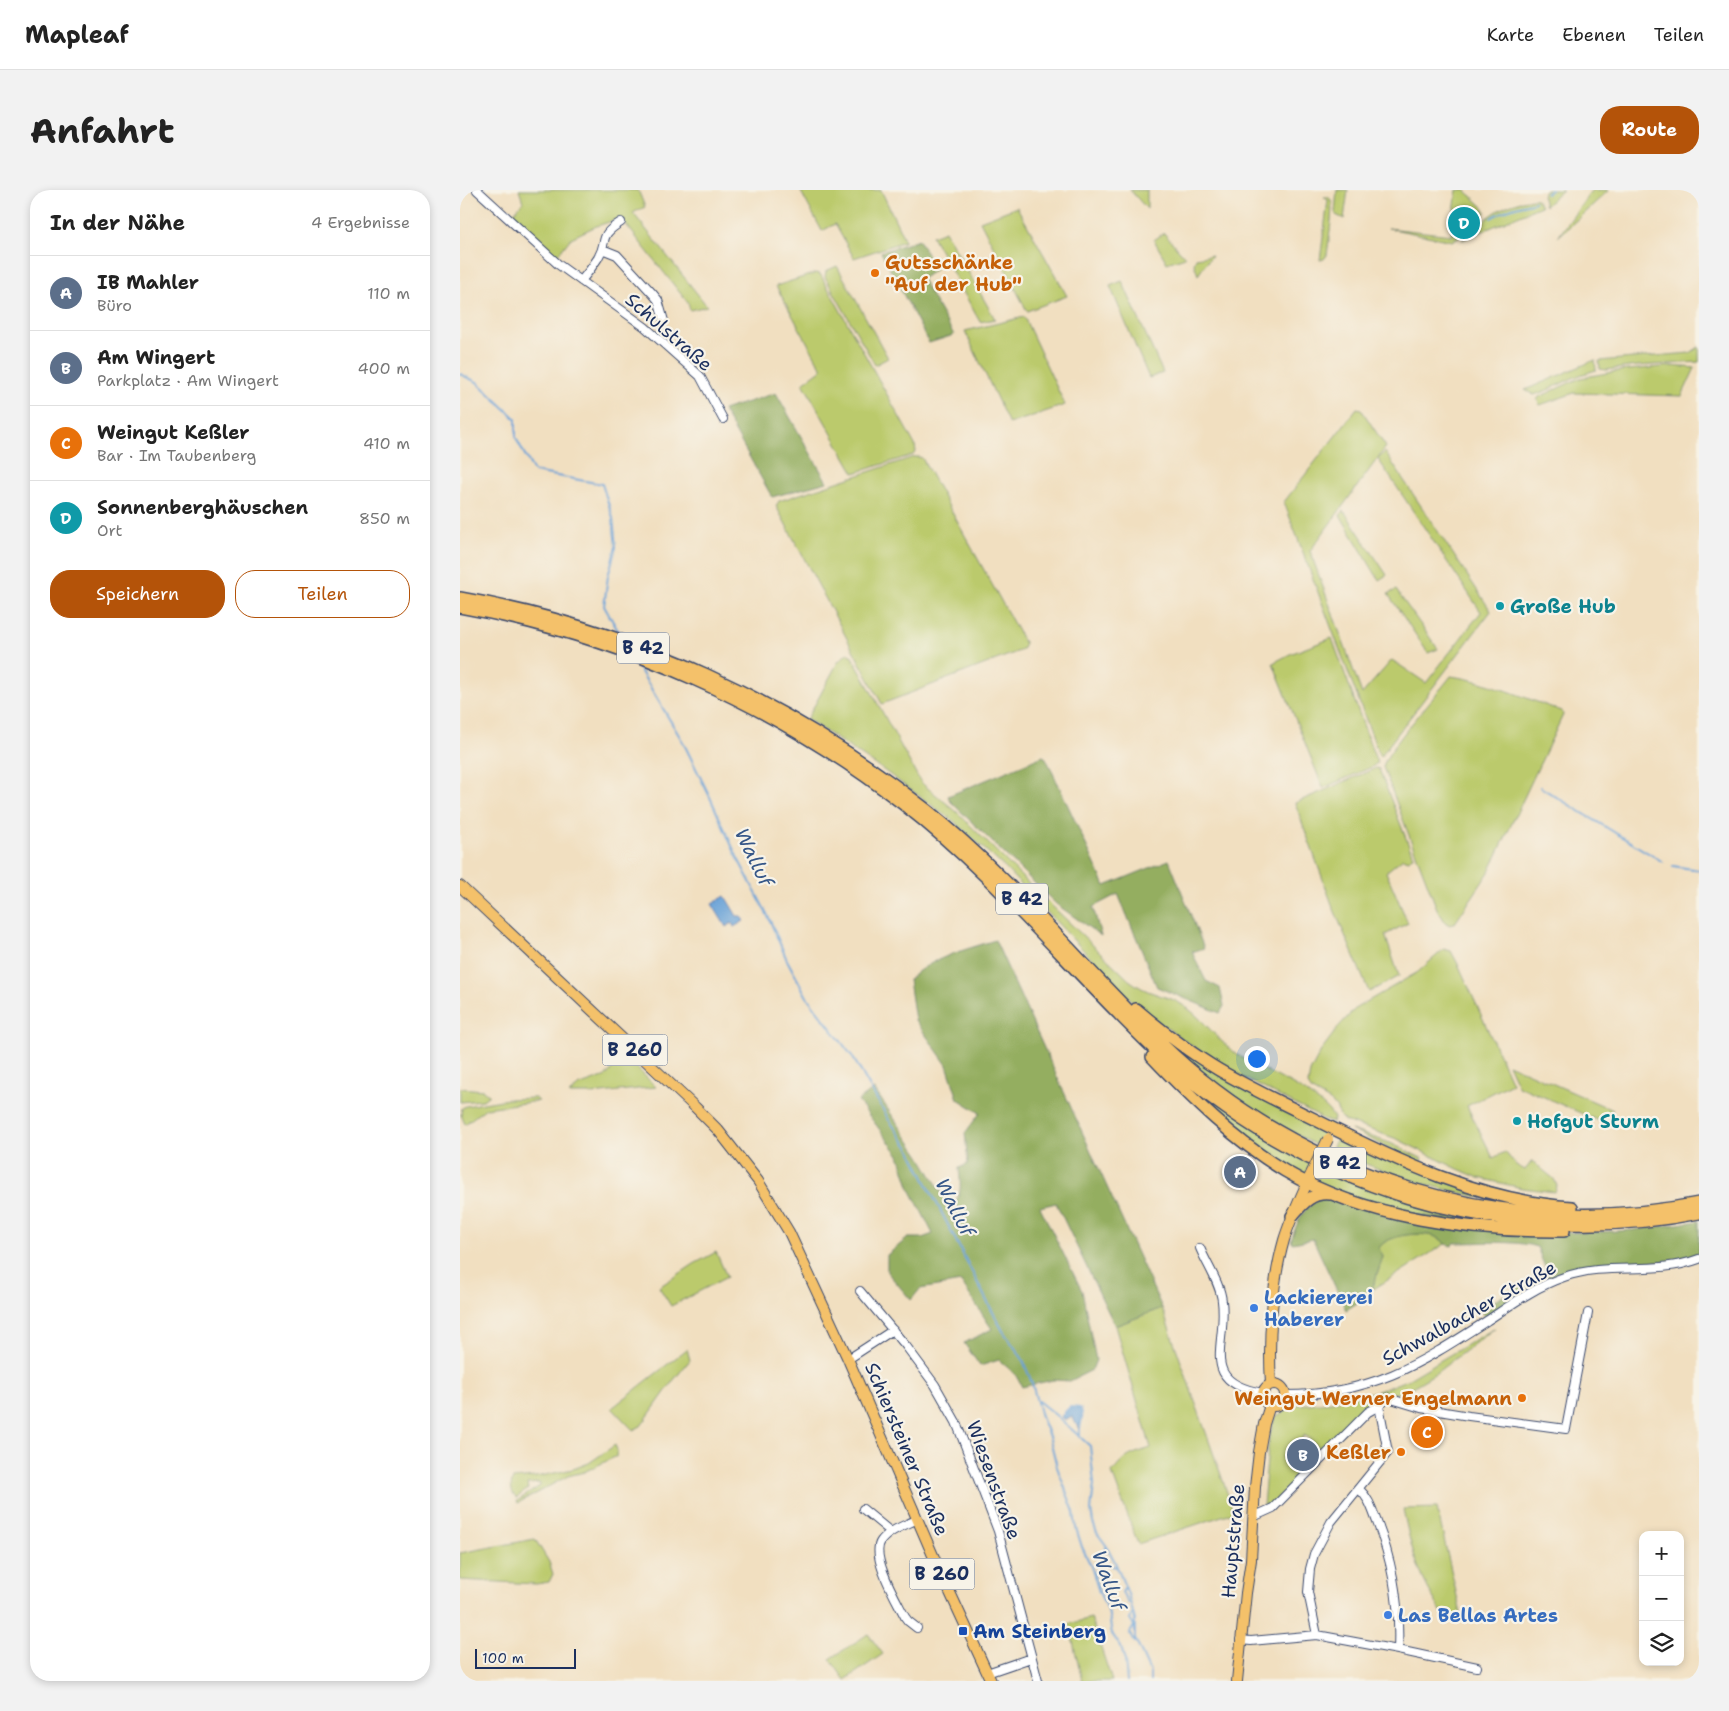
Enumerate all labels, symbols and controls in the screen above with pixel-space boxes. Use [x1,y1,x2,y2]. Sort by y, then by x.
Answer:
text: Mapleaf [25,19,129,51]
text: Karte [1487,23,1534,47]
text: Ebenen [1562,23,1626,47]
text: Teilen [1654,23,1704,47]
button: Route [1600,106,1699,154]
text: Anfahrt [30,107,174,154]
pin: D [1448,204,1480,242]
text: In der Nähe [50,209,185,237]
text: 4 Ergebnisse [311,212,410,233]
place label: Gutsschänke "Auf der Hub" [885,250,1022,297]
marker: Gutsschänke "Auf der Hub" [869,267,881,279]
text: IB Mahler [97,270,199,295]
text: A [60,283,72,304]
text: 110 m [367,283,410,304]
street label: Schulstraße [620,287,718,377]
text: Büro [97,295,132,316]
text: Am Wingert [97,345,215,370]
text: B [61,358,71,379]
text: 400 m [357,358,410,379]
text: Parkplatz · Am Wingert [97,370,279,391]
text: Weingut Keßler [97,420,249,445]
text: C [61,433,71,454]
text: 410 m [363,433,410,454]
text: Bar · Im Taubenberg [97,445,256,466]
text: Sonnenberghäuschen [97,495,308,520]
text: D [60,508,72,529]
text: 850 m [359,508,410,529]
text: Ort [97,520,123,541]
button: Speichern [50,570,225,618]
button: Teilen [235,570,410,618]
place label: Große Hub [1510,594,1616,619]
marker: Große Hub [1494,600,1506,612]
road number: B 42 [617,632,669,663]
water label: Walluf [729,823,780,893]
road number: B 42 [996,884,1048,914]
road number: B 260 [602,1034,668,1066]
your location [1244,1046,1270,1072]
place label: Hofgut Sturm [1527,1109,1659,1134]
marker: Hofgut Sturm [1511,1115,1523,1127]
road number: B 42 [1314,1148,1366,1178]
pin: A [1224,1153,1256,1191]
water label: Walluf [929,1174,982,1243]
street label: Schwalbacher Straße [1377,1255,1561,1371]
place label: Lackiererei Haberer [1264,1285,1373,1332]
marker: Lackiererei Haberer [1248,1302,1260,1314]
street label: Schiersteiner Straße [859,1359,955,1539]
place label: Weingut Werner Engelmann [1234,1386,1512,1411]
marker: Weingut Werner Engelmann [1516,1392,1528,1404]
pin: C [1411,1413,1443,1451]
street label: Wiesenstraße [961,1417,1027,1543]
pin: B [1287,1436,1319,1474]
place label: Keßler [1326,1440,1391,1465]
marker: Keßler [1395,1446,1407,1458]
street label: Hauptstraße [1216,1483,1250,1599]
map controls [1639,1531,1684,1666]
button: + [1639,1531,1684,1576]
water label: Walluf [1086,1546,1133,1616]
road number: B 260 [910,1558,974,1590]
button: − [1639,1576,1684,1621]
place label: Las Bellas Artes [1398,1603,1558,1628]
marker: Las Bellas Artes [1382,1609,1394,1621]
place label: Am Steinberg [973,1619,1106,1644]
button: layers [1639,1621,1684,1666]
marker: Am Steinberg [957,1625,969,1637]
scale bar [475,1646,576,1669]
text: 100 m [482,1649,524,1667]

